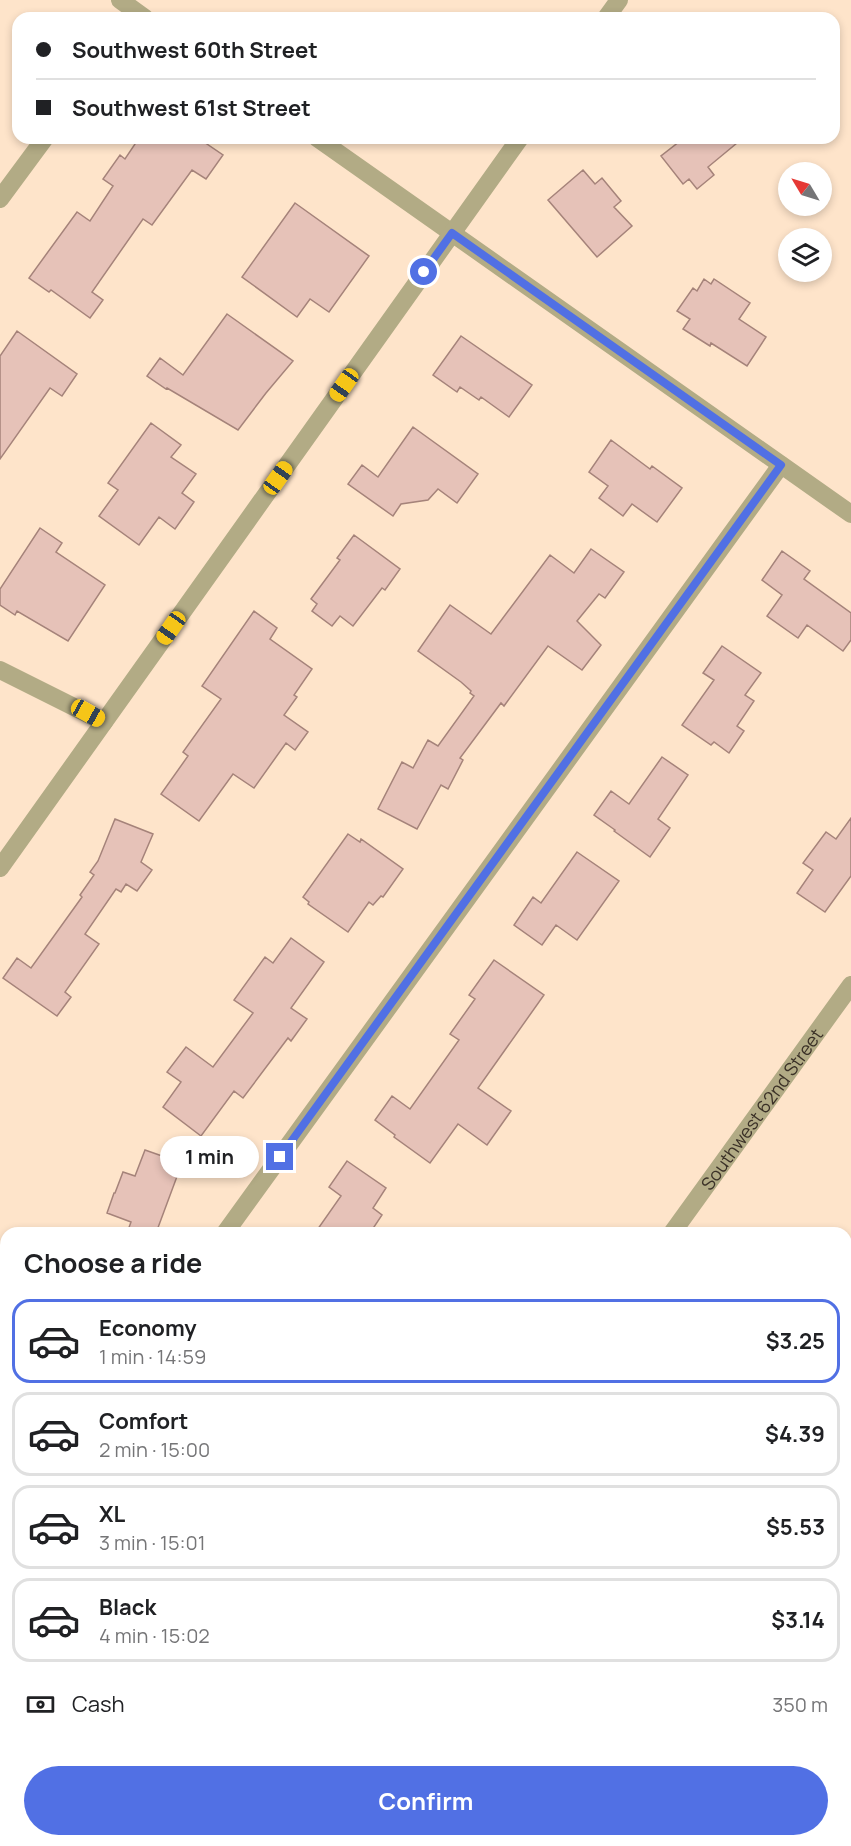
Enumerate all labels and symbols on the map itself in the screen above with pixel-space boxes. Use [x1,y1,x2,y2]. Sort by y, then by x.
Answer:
north arrow [778,162,832,216]
route start [410,258,437,285]
car [326,365,362,405]
car [260,458,296,498]
car [153,608,189,648]
car [68,696,108,730]
street label: Southwest 62nd Street [695,1023,828,1195]
callout: 1 min [160,1136,259,1178]
route end [266,1143,293,1170]

